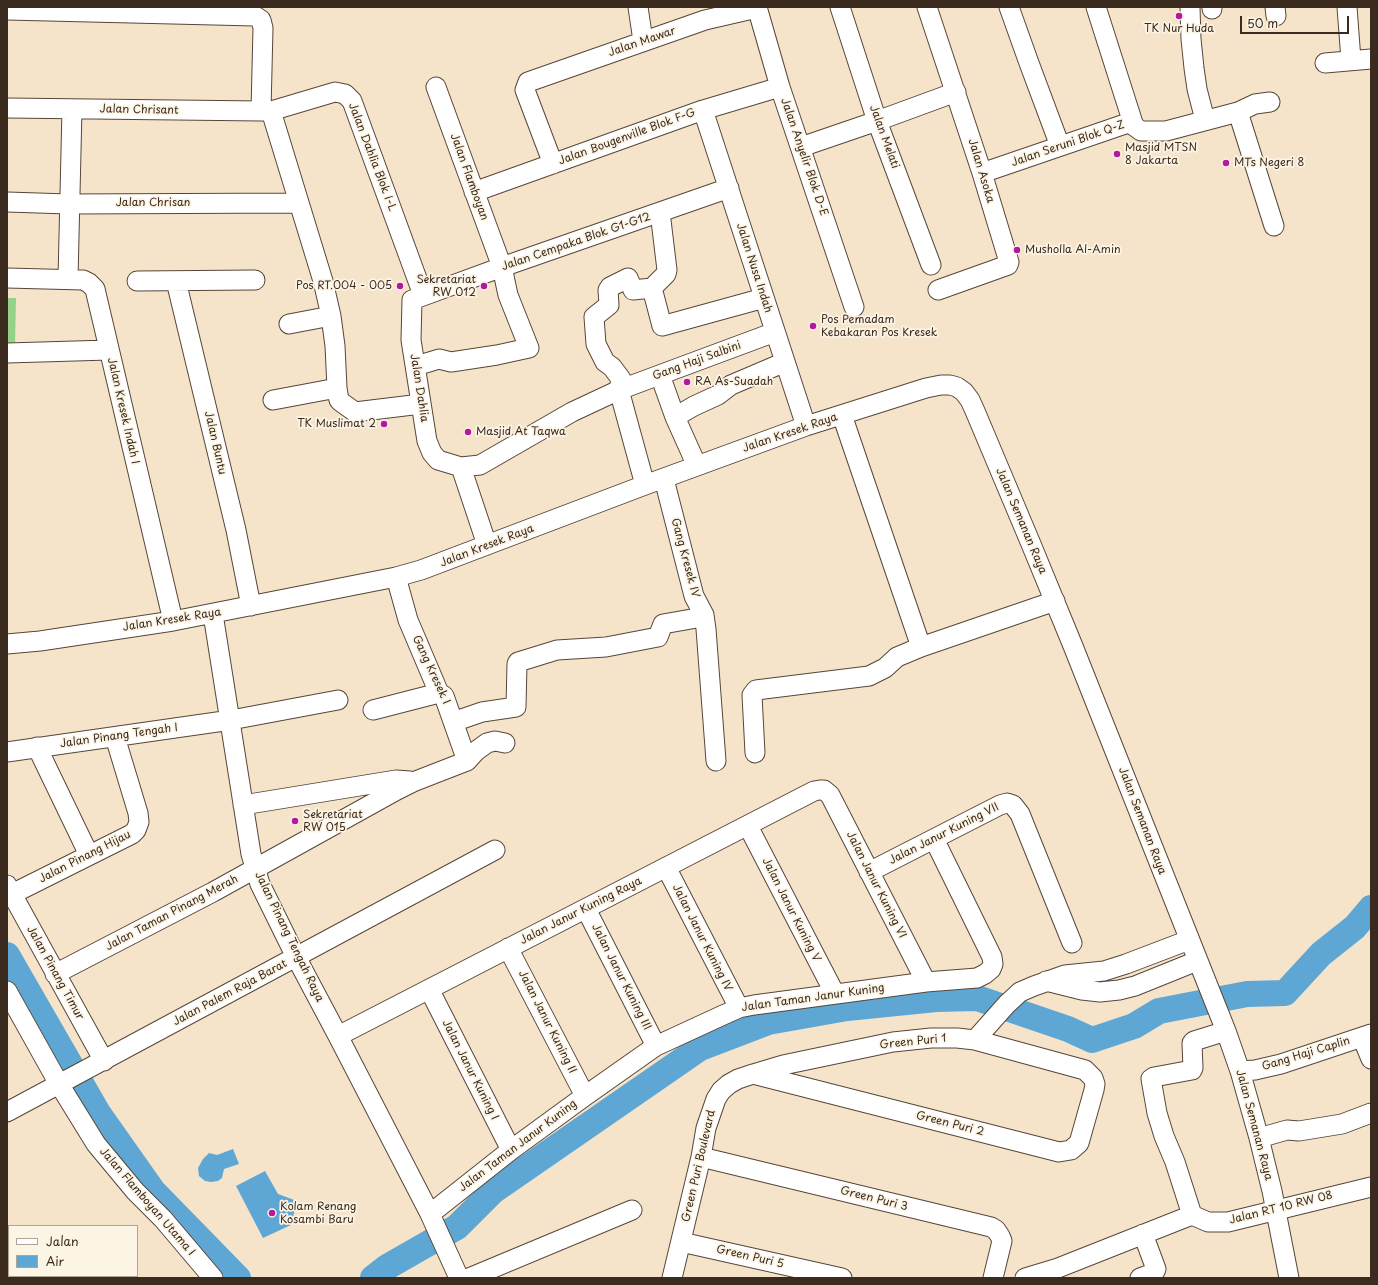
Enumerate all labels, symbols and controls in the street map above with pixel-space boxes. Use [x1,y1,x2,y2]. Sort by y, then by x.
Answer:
scale bar [1242,8,1351,34]
marker: TK Nur Huda [1174,11,1184,21]
text: 50 m [1247,14,1278,32]
place label: TK Nur Huda [1144,22,1214,36]
street label: Jalan Mawar [607,24,677,60]
street label: Jalan Anyelir Blok D-E [778,96,830,218]
street label: Jalan Dahlia Blok I-L [345,101,399,213]
street label: Jalan Chrisant [99,103,179,117]
street label: Jalan Melati [866,103,902,171]
street label: Jalan Bougenville Blok F-G [557,106,697,168]
street label: Jalan Seruni Blok Q-Z [1010,118,1126,170]
street label: Jalan Flamboyan [447,132,491,222]
street label: Jalan Asoka [965,137,997,205]
place label: Masjid MTSN 8 Jakarta [1125,141,1197,167]
marker: Masjid MTSN 8 Jakarta [1112,149,1122,159]
place label: MTs Negeri 8 [1234,156,1304,170]
marker: MTs Negeri 8 [1221,158,1231,168]
street label: Jalan Chrisan [116,196,190,210]
street label: Jalan Cempaka Blok G1-G12 [500,210,652,274]
street label: Jalan Nusa Indah [733,221,775,315]
place label: Musholla Al-Amin [1025,243,1121,257]
marker: Musholla Al-Amin [1012,245,1022,255]
place label: Sekretariat RW 012 [416,273,476,299]
place label: Pos RT.004 - 005 [296,279,392,293]
marker: Pos RT.004 - 005 [395,281,405,291]
marker: Sekretariat RW 012 [479,281,489,291]
place label: Pos Pemadam Kebakaran Pos Kresek [821,313,938,339]
marker: Pos Pemadam Kebakaran Pos Kresek [808,321,818,331]
street label: Gang Haji Salbini [651,339,743,383]
street label: Jalan Dahlia [407,353,431,423]
street label: Jalan Kresek Indah I [104,356,142,466]
place label: RA As-Suadah [695,375,773,389]
marker: RA As-Suadah [682,377,692,387]
street label: Jalan Buntu [201,410,229,476]
street label: Jalan Kresek Raya [741,411,839,455]
place label: TK Muslimat 2 [297,417,376,431]
marker: TK Muslimat 2 [379,419,389,429]
place label: Masjid At Taqwa [476,425,566,439]
marker: Masjid At Taqwa [463,427,473,437]
street label: Jalan Semanan Raya [993,466,1049,576]
street label: Gang Kresek IV [668,517,702,599]
street label: Jalan Kresek Raya [438,522,536,570]
street label: Jalan Kresek Raya [122,606,222,634]
street label: Gang Kresek I [409,633,453,707]
street label: Jalan Pinang Tengah I [59,721,179,751]
street label: Jalan Semanan Raya [1115,765,1169,877]
street label: Jalan Janur Kuning VII [887,801,1001,867]
place label: Sekretariat RW 015 [303,808,363,834]
marker: Sekretariat RW 015 [290,816,300,826]
street label: Jalan Pinang Hijau [37,828,133,886]
street label: Jalan Janur Kuning VI [843,829,909,941]
street label: Jalan Janur Kuning V [759,856,823,964]
street label: Jalan Pinang Tengah Raya [252,870,326,1004]
street label: Jalan Taman Pinang Merah [104,872,240,954]
street label: Jalan Janur Kuning Raya [518,875,644,947]
street label: Jalan Janur Kuning IV [669,882,735,994]
street label: Jalan Janur Kuning III [588,922,654,1032]
street label: Jalan Pinang Timur [24,924,86,1022]
street label: Jalan Palem Raja Barat [171,957,289,1029]
street label: Jalan Janur Kuning II [515,968,579,1076]
street label: Jalan Taman Janur Kuning [741,981,885,1015]
street label: Jalan Janur Kuning I [439,1018,501,1122]
street label: Green Puri 1 [879,1032,947,1052]
street label: Gang Haji Caplin [1260,1034,1352,1074]
street label: Jalan Semanan Raya [1233,1068,1275,1182]
street label: Jalan Taman Janur Kuning [456,1097,580,1195]
street label: Green Puri Boulevard [680,1109,718,1223]
street label: Green Puri 2 [915,1109,985,1139]
street label: Jalan Flamboyan Utama I [96,1145,198,1259]
street label: Green Puri 3 [839,1184,909,1214]
street label: Jalan RT 10 RW 08 [1228,1189,1334,1227]
place label: Kolam Renang Kosambi Baru [280,1200,356,1226]
marker: Kolam Renang Kosambi Baru [267,1208,277,1218]
legend [8,1225,138,1277]
text: Jalan [46,1232,79,1250]
street label: Green Puri 5 [715,1243,785,1271]
text: Air [46,1252,64,1270]

